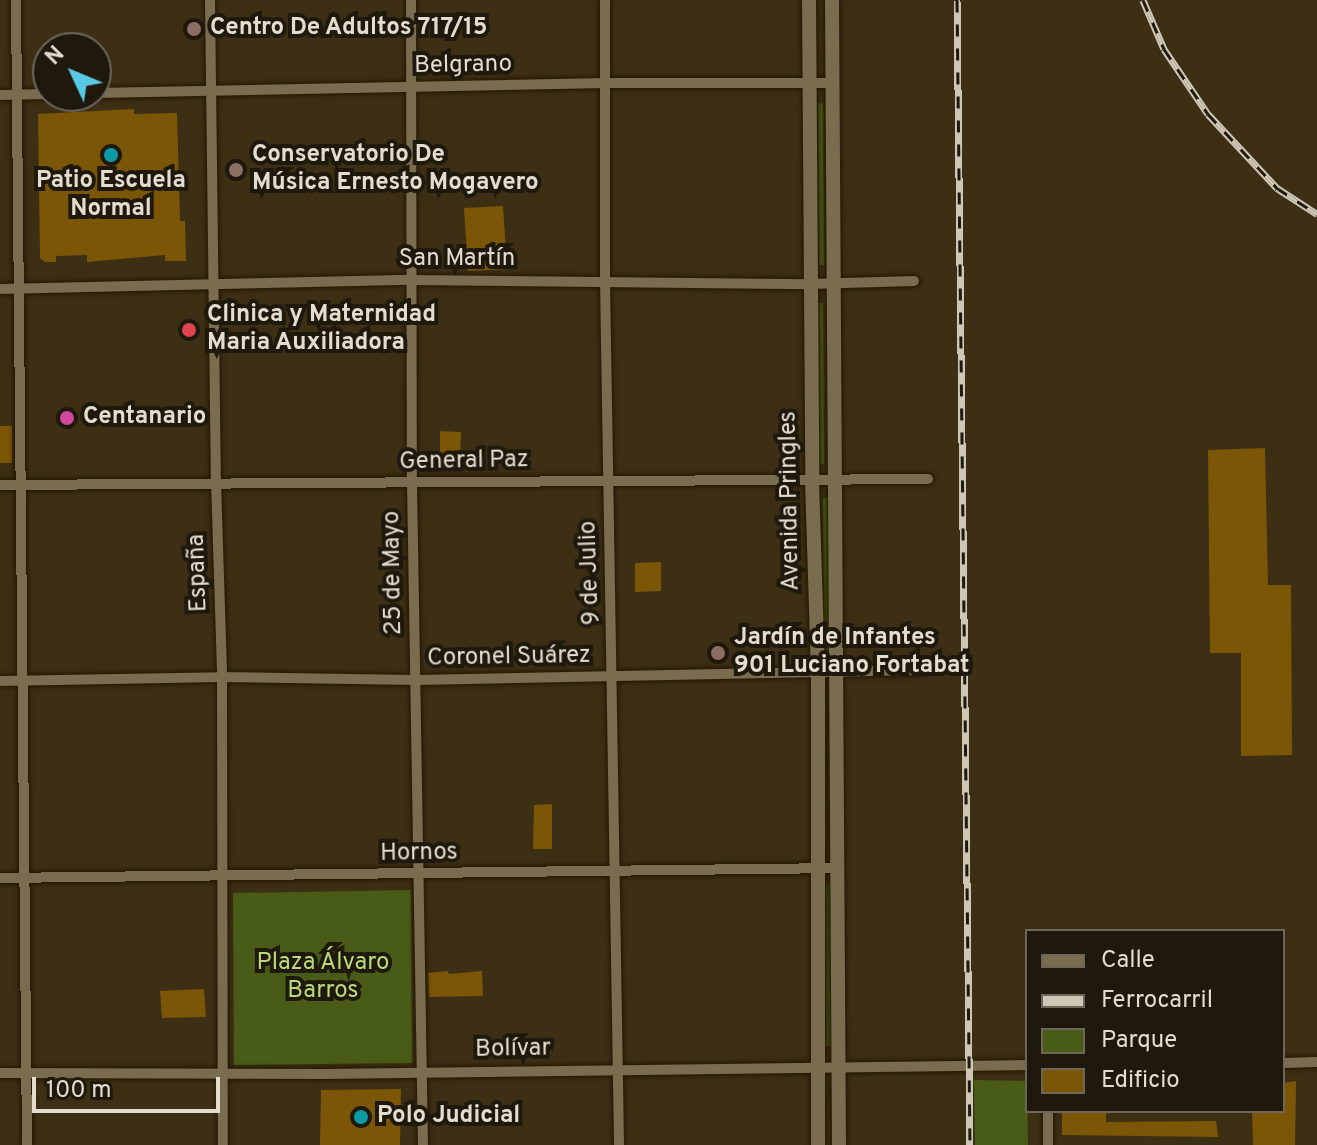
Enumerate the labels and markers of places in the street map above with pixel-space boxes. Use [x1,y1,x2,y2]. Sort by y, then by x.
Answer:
place label: Centro De Adultos 717/15 [210,15,488,43]
marker: Centro De Adultos 717/15 [185,20,203,38]
place label: Conservatorio De Música Ernesto Mogavero [252,142,539,198]
marker: Patio Escuela Normal [102,146,120,164]
marker: Conservatorio De Música Ernesto Mogavero [227,161,245,179]
place label: Patio Escuela Normal [36,168,186,224]
place label: Clinica y Maternidad Maria Auxiliadora [207,302,436,358]
marker: Clinica y Maternidad Maria Auxiliadora [178,319,200,341]
place label: Centanario [83,404,206,432]
marker: Centanario [58,409,76,427]
place label: Jardín de Infantes 901 Luciano Fortabat [734,625,970,681]
marker: Jardín de Infantes 901 Luciano Fortabat [709,644,727,662]
place label: Polo Judicial [377,1103,520,1131]
marker: Polo Judicial [352,1108,370,1126]

